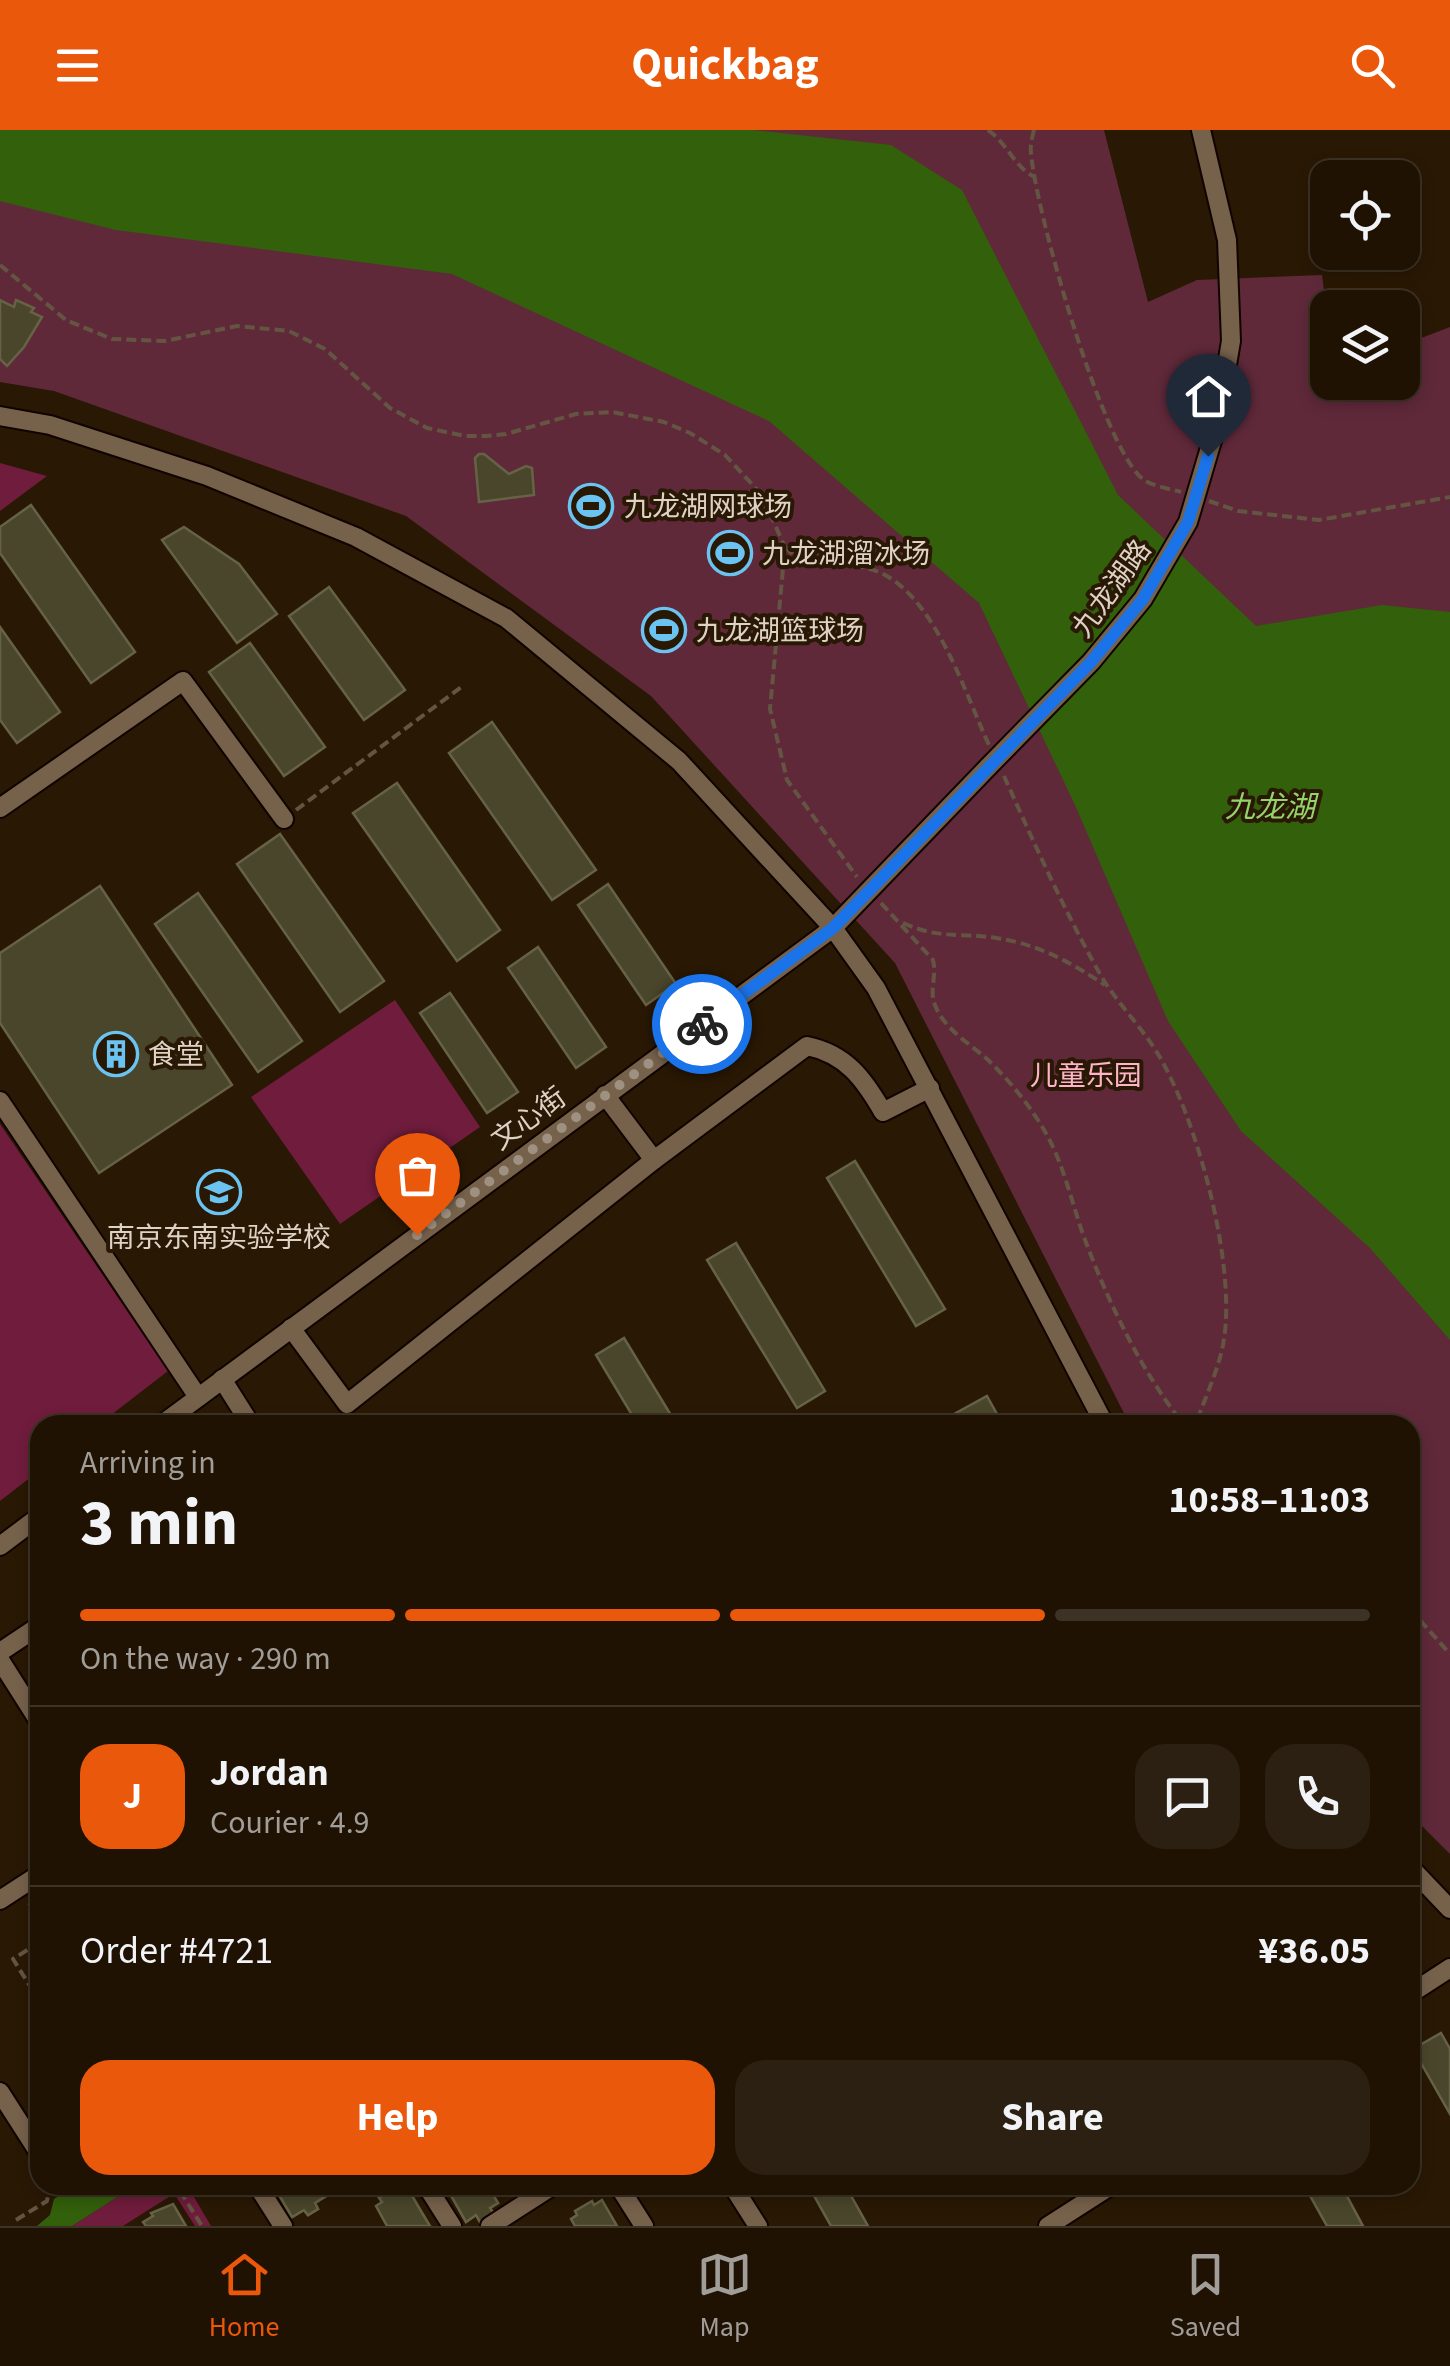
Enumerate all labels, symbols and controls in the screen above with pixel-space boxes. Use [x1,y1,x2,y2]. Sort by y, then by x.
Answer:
text: Quickbag [631,33,819,97]
icon: menu [50,38,105,93]
icon: search [1345,38,1400,93]
map controls [1310,160,1420,400]
button: locate [1310,160,1420,270]
button: layers [1310,290,1420,400]
pin [1166,354,1251,457]
icon: home [1181,369,1236,424]
sports icon: 九龙湖网球场 [568,483,614,529]
place label: 九龙湖网球场 [624,487,792,527]
sports icon: 九龙湖溜冰场 [707,530,753,576]
street label: 九龙湖路 [1063,532,1161,646]
place label: 九龙湖溜冰场 [762,534,930,574]
sports icon: 九龙湖篮球场 [641,607,687,653]
place label: 九龙湖篮球场 [696,611,864,651]
water label: 九龙湖 [1225,786,1319,829]
courier [652,974,752,1074]
icon: bike [675,997,730,1052]
building icon: 食堂 [93,1031,139,1077]
place label: 食堂 [148,1035,204,1075]
park label: 儿童乐园 [1030,1056,1142,1096]
street label: 文心街 [483,1078,574,1160]
pin [375,1133,460,1236]
icon: bag [390,1148,445,1203]
school or university icon: 南京东南实验学校 [196,1169,242,1215]
place label: 南京东南实验学校 [107,1218,331,1258]
text: Arriving in [80,1440,216,1486]
text: 10:58–11:03 [1168,1473,1370,1527]
text: 3 min [80,1477,238,1570]
text: On the way · 290 m [80,1636,331,1682]
button: chat [1135,1744,1240,1849]
button: phone [1265,1744,1370,1849]
text: Jordan [210,1746,329,1800]
text: J [123,1769,142,1823]
text: Courier · 4.9 [210,1800,370,1846]
text: Order #4721 [80,1924,273,1978]
text: ¥36.05 [1258,1924,1370,1978]
button: Help [80,2060,715,2175]
button: Share [735,2060,1370,2175]
tab: Home [209,2247,279,2347]
tab: Map [697,2247,752,2347]
tab: Saved [1170,2247,1241,2347]

